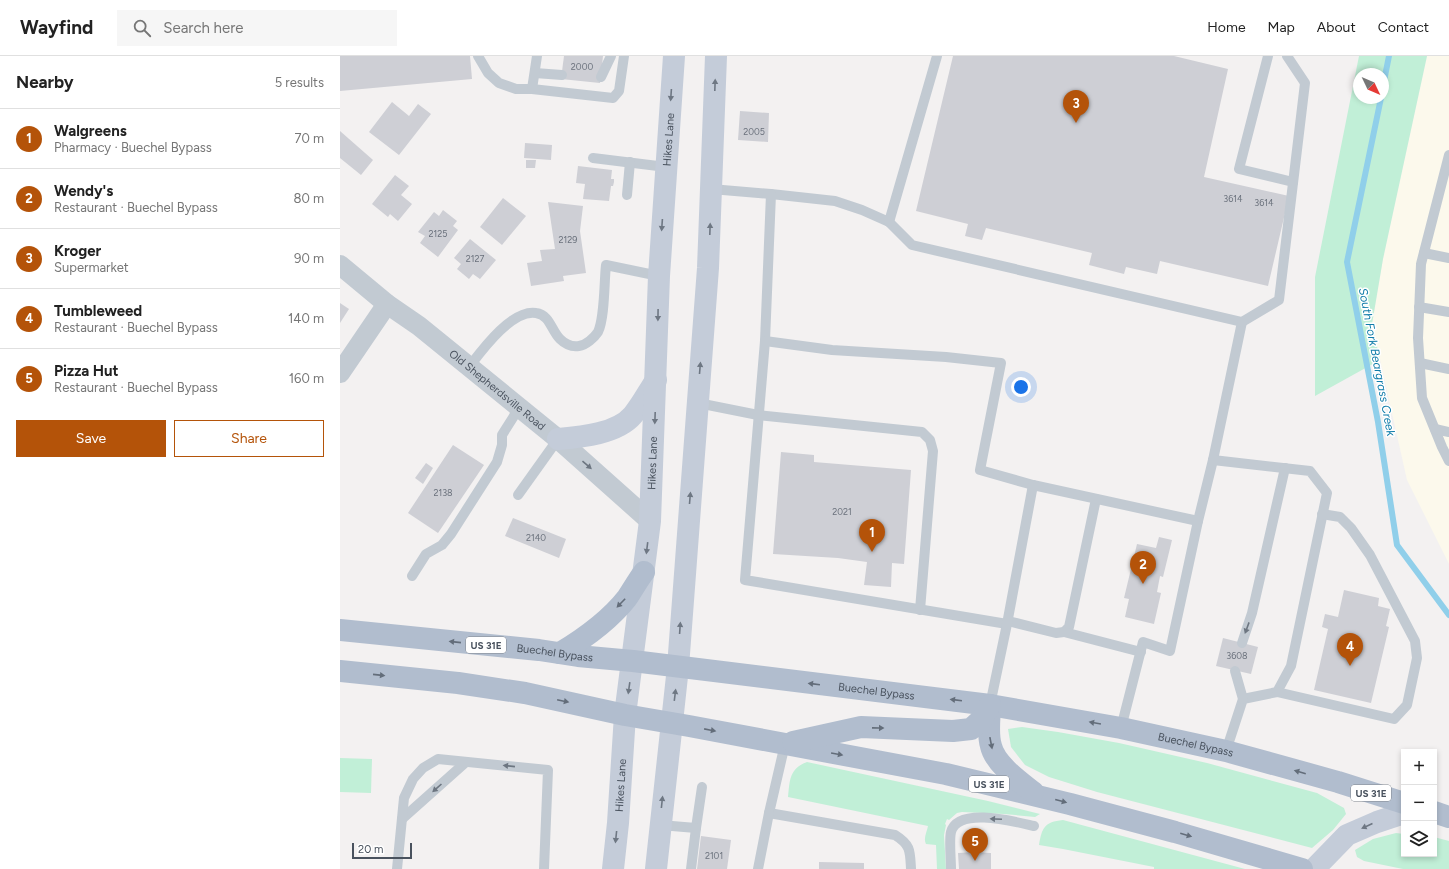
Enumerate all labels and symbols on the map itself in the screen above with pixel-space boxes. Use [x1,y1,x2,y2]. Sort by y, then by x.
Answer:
house number: 2000 [571,61,593,72]
north arrow [1353,68,1389,104]
one-way arrow [712,78,718,91]
one-way arrow [668,89,675,101]
pin: 3 [1063,90,1089,123]
street label: Hikes Lane [660,113,677,167]
house number: 2005 [743,126,765,137]
house number: 3614 [1223,193,1243,204]
house number: 3614 [1254,197,1274,208]
one-way arrow [659,219,666,231]
one-way arrow [706,223,713,235]
house number: 2125 [429,228,447,239]
house number: 2129 [559,234,577,245]
house number: 2127 [466,253,484,264]
water label: South Fork Beargrass Creek [1356,287,1398,438]
one-way arrow [655,309,661,322]
street label: Old Shepherdsville Road [446,347,548,433]
one-way arrow [697,362,704,374]
your location [1011,377,1031,397]
one-way arrow [651,412,658,424]
street label: Hikes Lane [645,436,660,490]
one-way arrow [582,460,592,470]
house number: 2138 [433,487,453,498]
one-way arrow [687,492,693,504]
house number: 2021 [832,506,852,517]
pin: 1 [859,519,885,552]
house number: 2140 [526,532,546,543]
one-way arrow [644,542,650,554]
pin: 2 [1130,551,1156,584]
one-way arrow [616,598,626,608]
one-way arrow [677,622,684,634]
one-way arrow [1244,622,1250,634]
pin: 4 [1337,633,1363,666]
road number: US 31E [466,637,506,653]
one-way arrow [449,639,461,646]
street label: Buechel Bypass [516,642,594,664]
house number: 3608 [1226,650,1248,661]
one-way arrow [373,671,385,678]
one-way arrow [808,680,820,687]
street label: Buechel Bypass [837,680,915,703]
one-way arrow [626,682,632,694]
one-way arrow [672,689,678,701]
one-way arrow [950,697,962,704]
one-way arrow [557,698,569,704]
one-way arrow [1089,720,1101,726]
one-way arrow [872,725,885,731]
one-way arrow [704,727,716,733]
street label: Buechel Bypass [1157,730,1235,760]
one-way arrow [988,737,994,750]
one-way arrow [831,752,844,758]
street label: Hikes Lane [613,758,629,812]
one-way arrow [503,763,515,770]
one-way arrow [1294,769,1306,775]
road number: US 31E [969,776,1009,792]
one-way arrow [432,783,441,792]
road number: US 31E [1351,785,1391,801]
one-way arrow [659,796,666,808]
one-way arrow [1055,798,1067,804]
one-way arrow [989,816,1002,822]
one-way arrow [1362,823,1373,829]
pin: 5 [962,828,988,861]
one-way arrow [613,831,619,843]
one-way arrow [1180,832,1192,838]
scale bar [352,841,412,860]
house number: 2101 [705,850,723,861]

